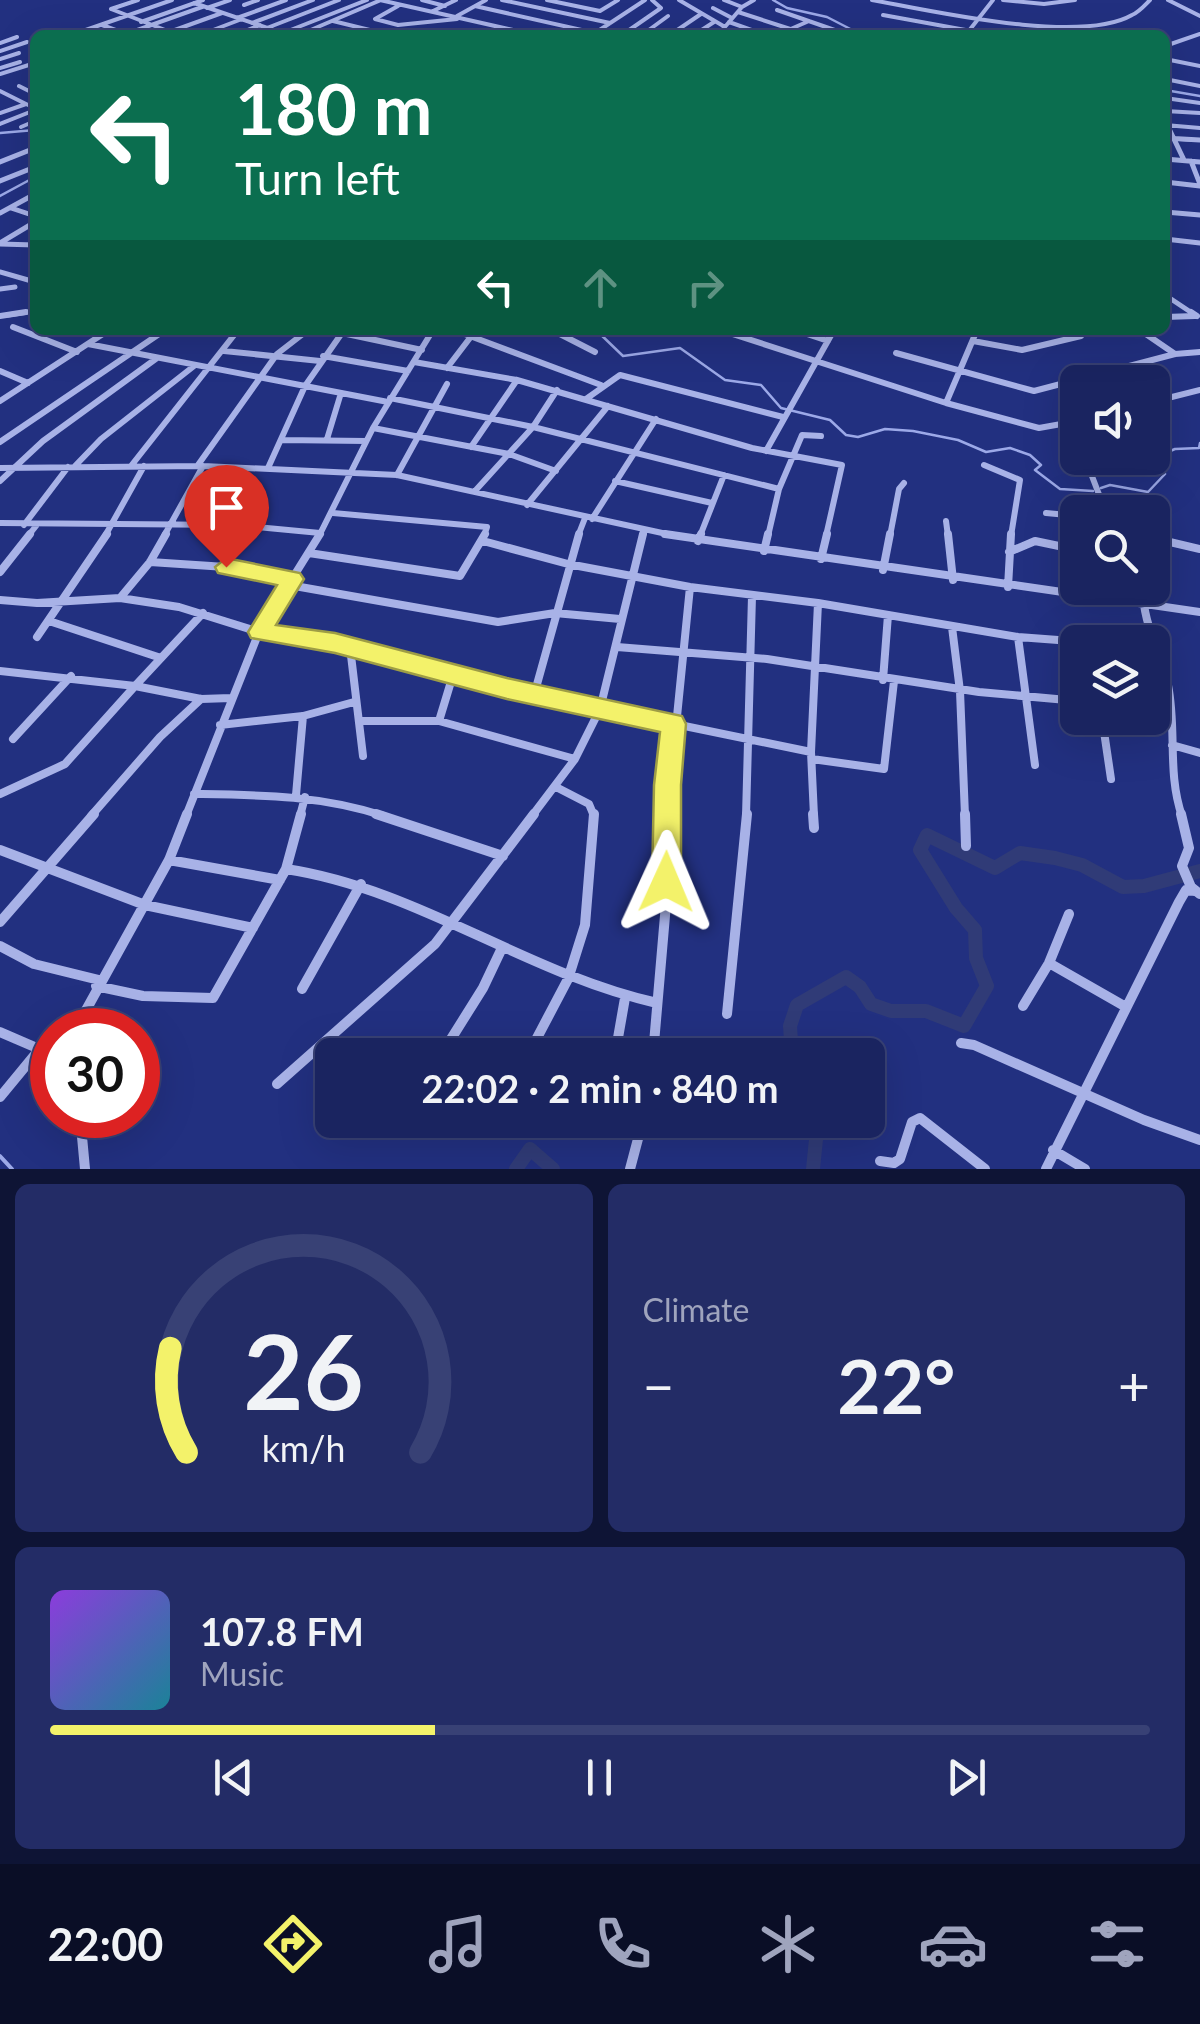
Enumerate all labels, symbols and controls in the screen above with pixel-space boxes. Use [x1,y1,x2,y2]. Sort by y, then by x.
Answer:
text: 180 m [235,66,432,150]
icon: left [70,70,200,200]
text: Turn left [235,151,400,205]
icon: left [468,260,523,315]
icon: ahead [573,260,628,315]
icon: right [678,260,733,315]
map controls [1060,365,1170,735]
button: sound [1060,365,1170,475]
pin [184,465,269,568]
icon: arrive [199,480,254,535]
button: search [1060,495,1170,605]
button: layers [1060,625,1170,735]
position arrow [614,830,718,934]
speed limit sign: 30 [30,1008,160,1138]
text: 22:02 · 2 min · 840 m [421,1065,779,1111]
text: Climate [643,1290,749,1329]
text: 26 [243,1307,364,1432]
text: 22° [837,1340,955,1430]
text: − [643,1352,674,1418]
text: + [1118,1352,1150,1418]
text: km/h [262,1427,346,1470]
text: 107.8 FM [200,1608,364,1654]
text: Music [200,1654,284,1693]
icon: previous [206,1750,261,1805]
icon: pause [572,1750,627,1805]
icon: next [939,1750,994,1805]
icon: directions [258,1909,328,1979]
icon: music [423,1909,493,1979]
icon: phone [588,1909,658,1979]
icon: climate [753,1909,823,1979]
icon: car [918,1909,988,1979]
icon: filters [1082,1909,1152,1979]
text: 22:00 [47,1917,163,1971]

